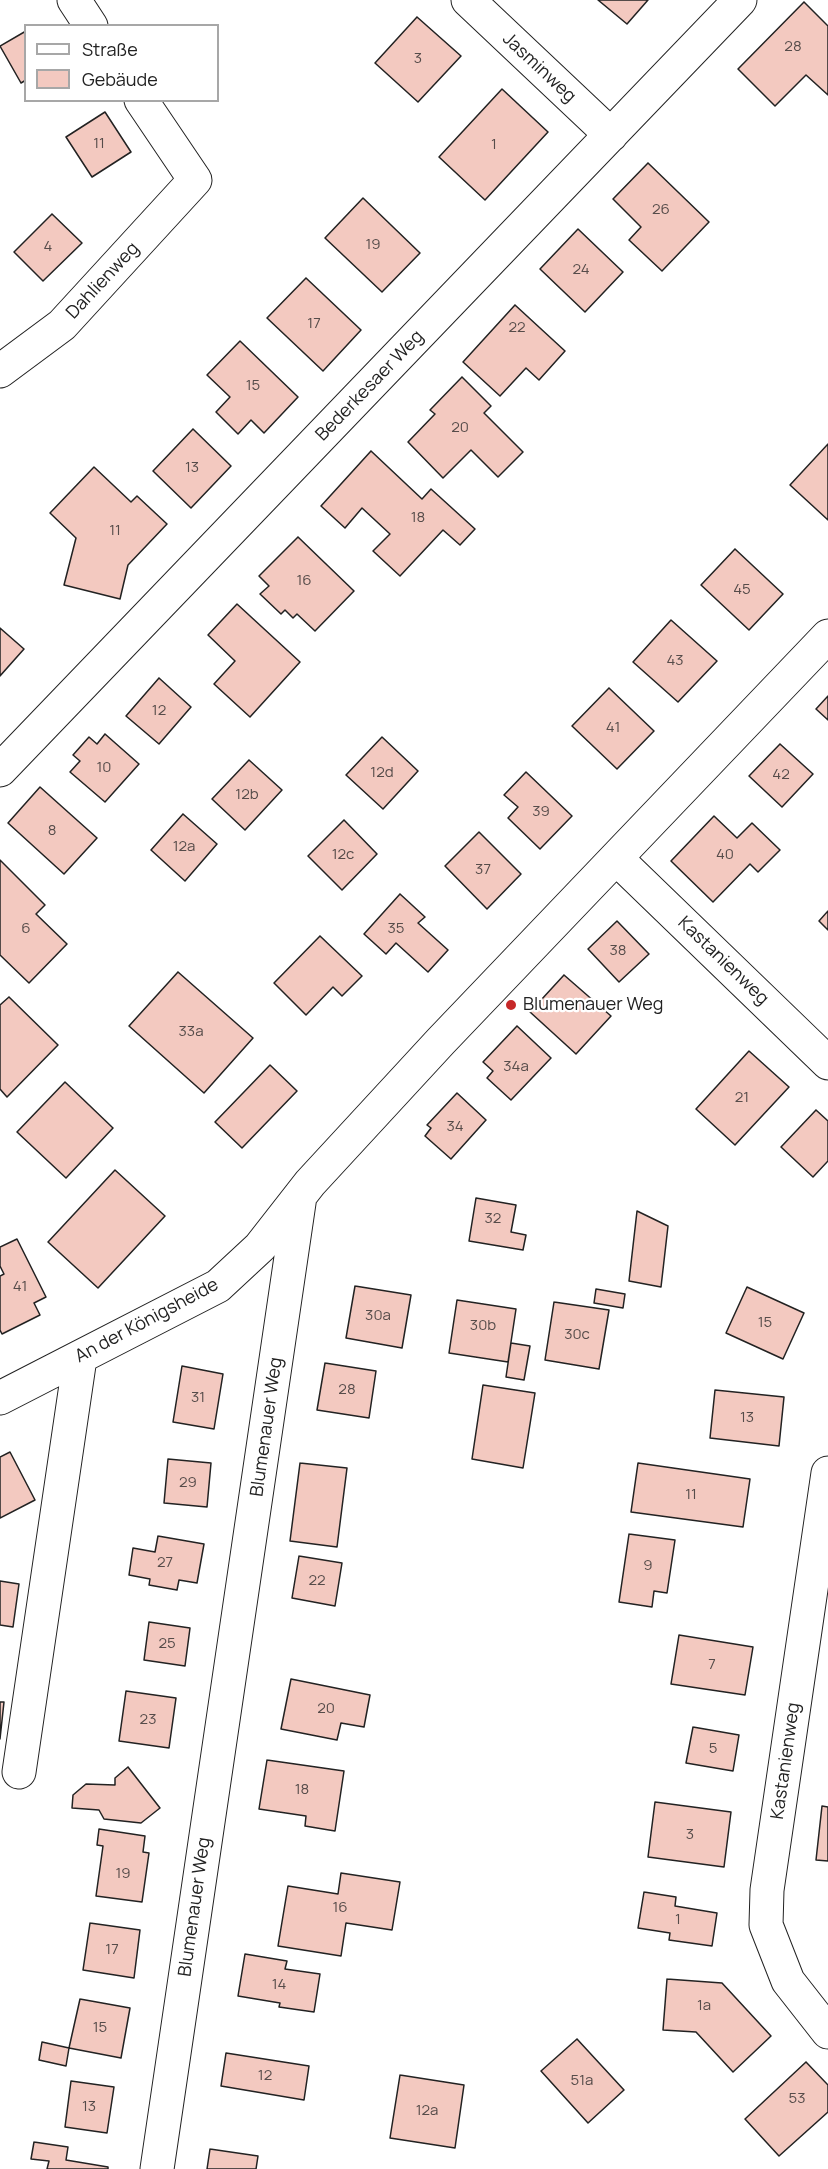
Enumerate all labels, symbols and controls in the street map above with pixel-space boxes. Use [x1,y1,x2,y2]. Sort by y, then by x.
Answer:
legend [24,24,219,102]
street label: Jasminweg [498,29,580,107]
text: Straße [82,37,138,61]
house number: 28 [784,38,802,56]
house number: 3 [414,50,422,68]
text: Gebäude [82,67,158,91]
house number: 11 [93,135,105,153]
house number: 1 [491,136,497,154]
house number: 26 [652,201,670,219]
house number: 19 [365,236,381,254]
house number: 4 [44,238,52,256]
street label: Dahlienweg [62,238,144,324]
house number: 24 [572,261,590,279]
house number: 17 [307,315,321,333]
house number: 22 [508,319,526,337]
street label: Bederkesaer Weg [312,326,428,446]
house number: 15 [246,377,260,395]
house number: 20 [451,419,469,437]
house number: 13 [185,459,199,477]
house number: 18 [411,509,425,527]
house number: 11 [109,522,121,540]
house number: 16 [296,572,312,590]
house number: 45 [733,581,751,599]
house number: 43 [666,652,684,670]
house number: 12 [152,702,166,720]
house number: 41 [606,719,620,737]
house number: 10 [97,759,111,777]
house number: 12d [370,764,394,782]
house number: 42 [772,766,790,784]
house number: 12b [235,786,259,804]
house number: 39 [532,803,550,821]
house number: 8 [48,822,56,840]
house number: 12a [173,838,195,856]
house number: 12c [332,846,354,864]
house number: 40 [716,846,734,864]
house number: 37 [475,861,491,879]
street label: Kastanienweg [673,912,773,1010]
house number: 6 [21,920,31,938]
house number: 35 [388,920,404,938]
house number: 38 [609,942,627,960]
place label: Blumenauer Weg [523,994,663,1016]
marker: Blumenauer Weg [504,998,518,1012]
house number: 33a [179,1023,203,1041]
house number: 34a [503,1058,529,1076]
house number: 21 [735,1089,749,1107]
house number: 34 [446,1118,464,1136]
house number: 32 [485,1210,501,1228]
street label: An der Königsheide [72,1274,222,1368]
house number: 41 [13,1278,27,1296]
house number: 30a [365,1307,391,1325]
house number: 15 [758,1314,772,1332]
house number: 30b [470,1317,496,1335]
house number: 30c [564,1326,590,1344]
street label: Blumenauer Weg [247,1356,287,1498]
house number: 28 [338,1381,356,1399]
house number: 31 [191,1389,205,1407]
house number: 13 [740,1409,754,1427]
house number: 29 [179,1474,197,1492]
house number: 11 [685,1486,697,1504]
house number: 27 [157,1554,173,1572]
house number: 9 [643,1557,653,1575]
house number: 22 [308,1572,326,1590]
house number: 25 [158,1635,176,1653]
house number: 7 [708,1656,716,1674]
house number: 20 [317,1700,335,1718]
street label: Kastanienweg [767,1701,805,1821]
house number: 23 [140,1711,156,1729]
house number: 5 [709,1740,717,1758]
house number: 18 [295,1781,309,1799]
house number: 3 [686,1826,694,1844]
street label: Blumenauer Weg [175,1836,215,1978]
house number: 19 [115,1865,131,1883]
house number: 16 [332,1899,348,1917]
house number: 1 [675,1911,681,1929]
house number: 17 [105,1941,119,1959]
house number: 14 [272,1976,286,1994]
house number: 1a [697,1997,711,2015]
house number: 15 [93,2019,107,2037]
house number: 12 [258,2067,272,2085]
house number: 51a [571,2072,593,2090]
house number: 53 [789,2090,805,2108]
house number: 13 [82,2098,96,2116]
house number: 12a [416,2102,438,2120]

